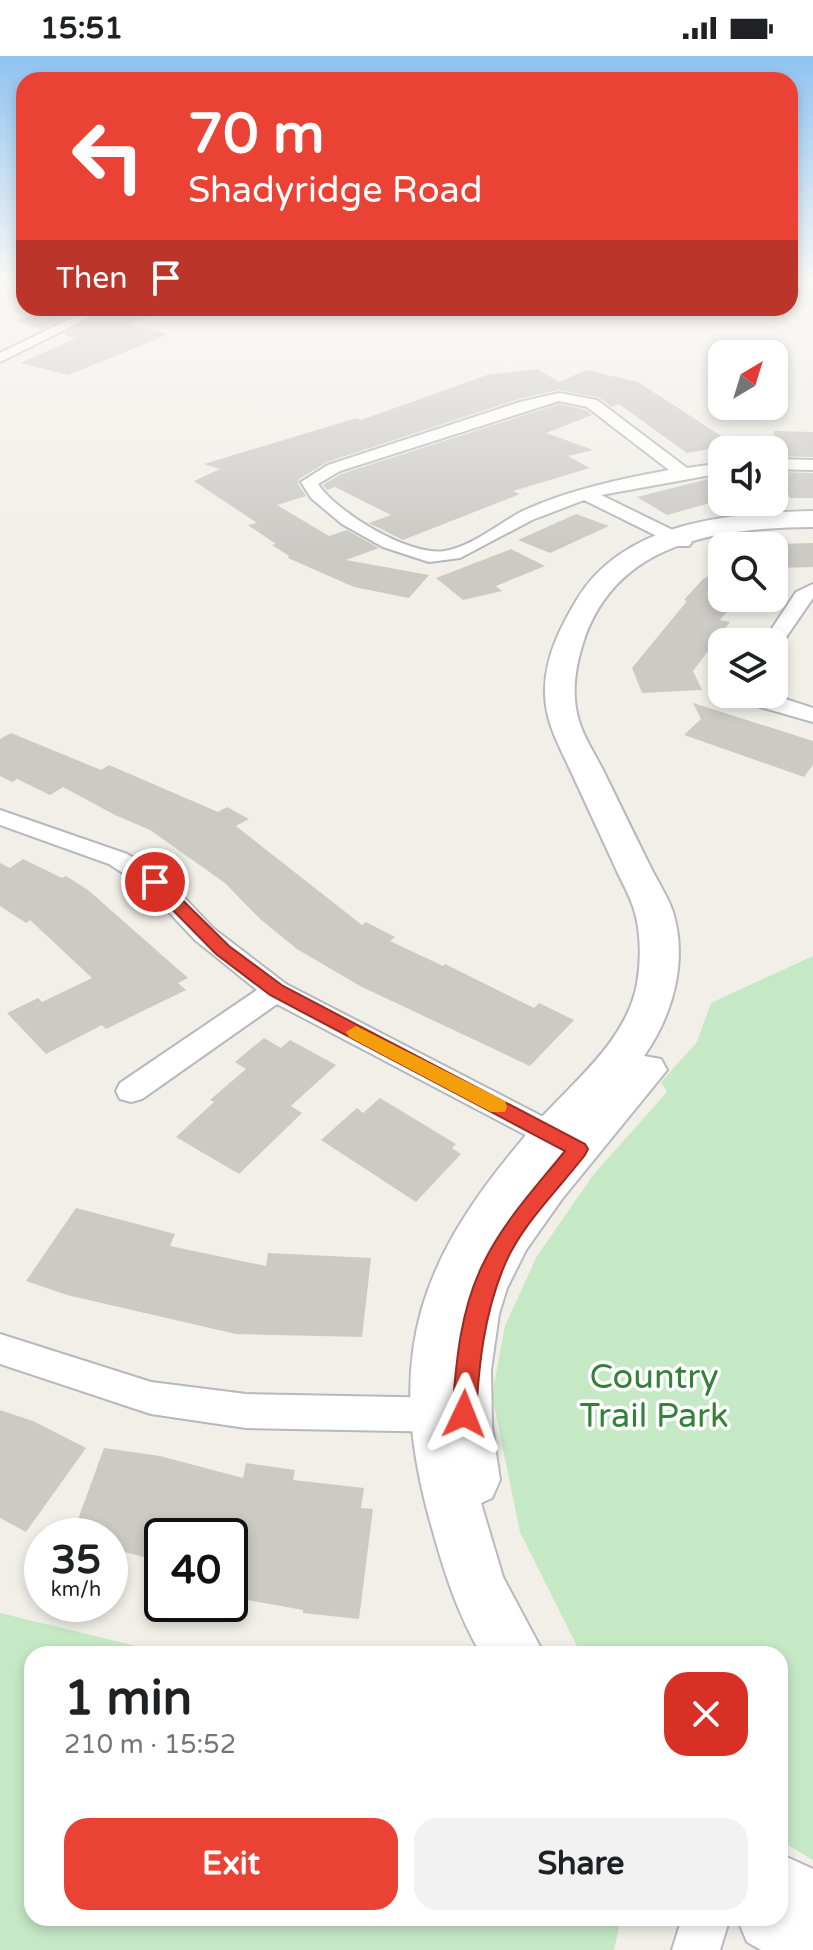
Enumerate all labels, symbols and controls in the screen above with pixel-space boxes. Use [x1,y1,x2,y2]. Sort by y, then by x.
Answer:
text: 15:51 [40,10,123,47]
text: 70 m [188,101,324,168]
icon: left [56,104,160,208]
text: Shadyridge Road [188,169,482,212]
icon: arrive [144,256,188,300]
text: Then [56,260,128,297]
north arrow [708,340,788,420]
map controls [708,340,788,708]
button: sound [708,436,788,516]
button: search [708,532,788,612]
button: layers [708,628,788,708]
pin [121,848,189,916]
icon: arrive [133,860,177,904]
park label: Country Trail Park [579,1357,729,1437]
position arrow [422,1372,506,1456]
speed limit sign: 40 [144,1518,248,1622]
text: 35 [51,1536,101,1584]
text: km/h [51,1578,101,1602]
text: 1 min [64,1670,192,1728]
button: close [664,1672,748,1756]
text: 210 m · 15:52 [64,1729,236,1760]
button: Exit [64,1818,398,1910]
button: Share [414,1818,748,1910]

